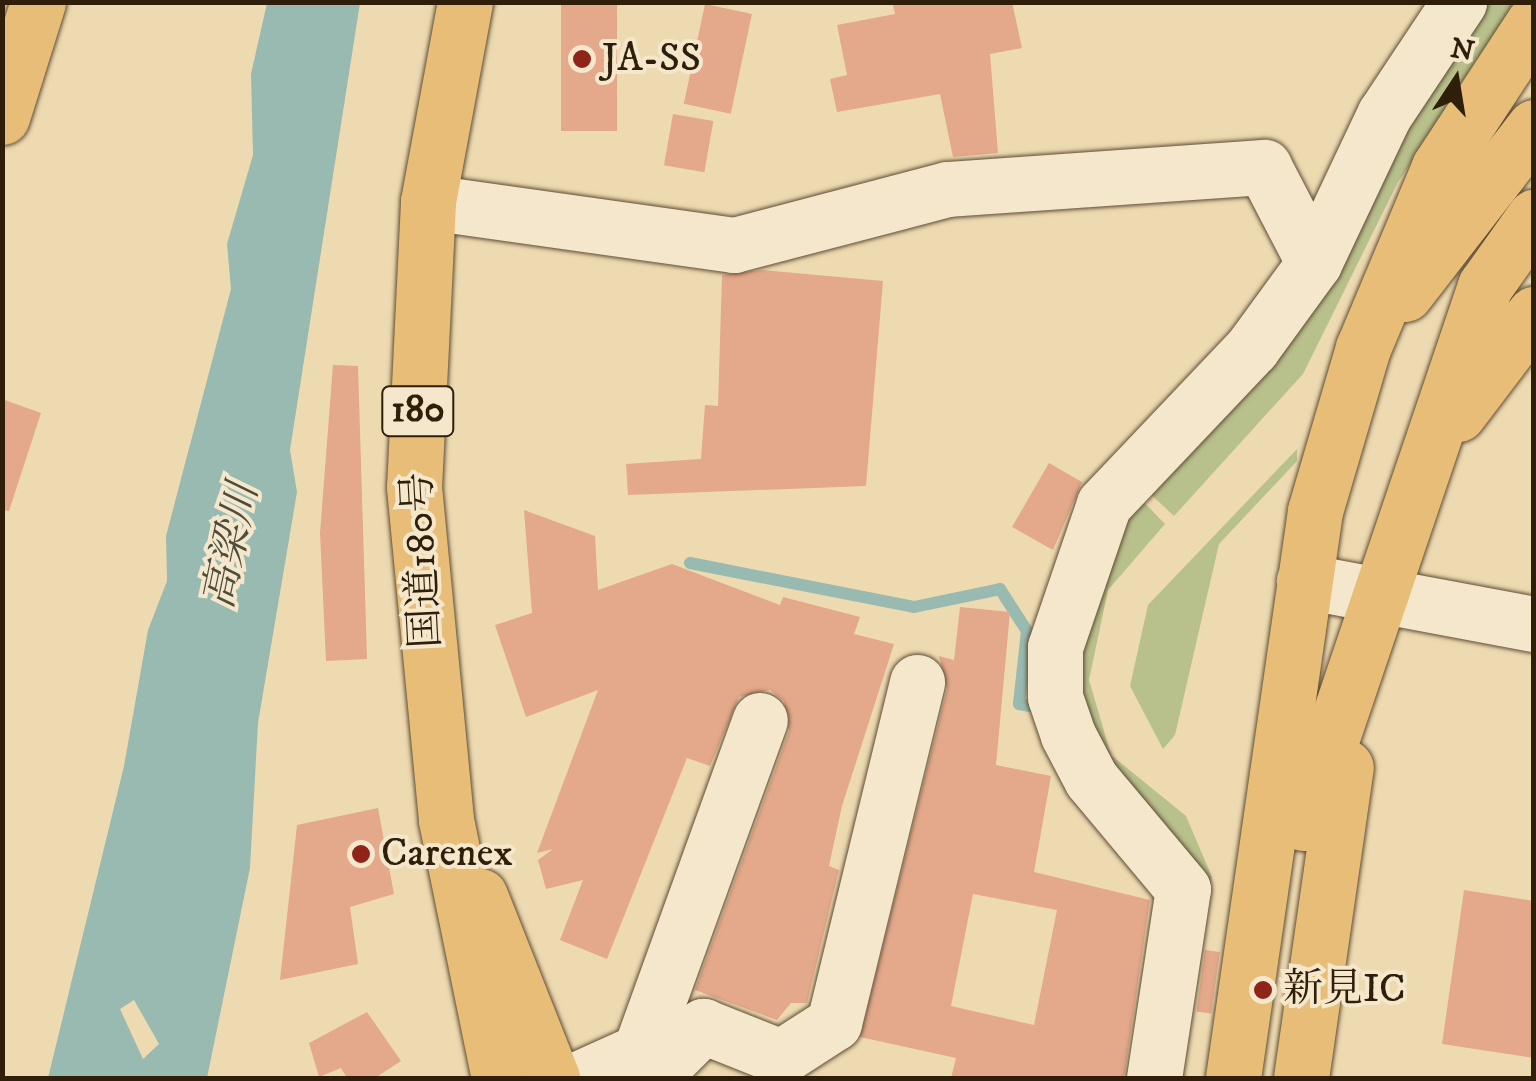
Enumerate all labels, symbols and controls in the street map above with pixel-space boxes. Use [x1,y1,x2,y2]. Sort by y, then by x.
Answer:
north arrow [1406,30,1506,130]
text: N [1447,31,1477,70]
place label: JA-SS [602,35,701,83]
marker: JA-SS [571,48,593,70]
road number: 180 [380,378,456,444]
street label: 国道180号 [394,471,452,649]
water label: 高梁川 [194,479,270,613]
place label: Carenex [381,830,513,878]
marker: Carenex [350,843,372,865]
place label: 新見IC [1283,966,1406,1014]
marker: 新見IC [1252,979,1274,1001]

